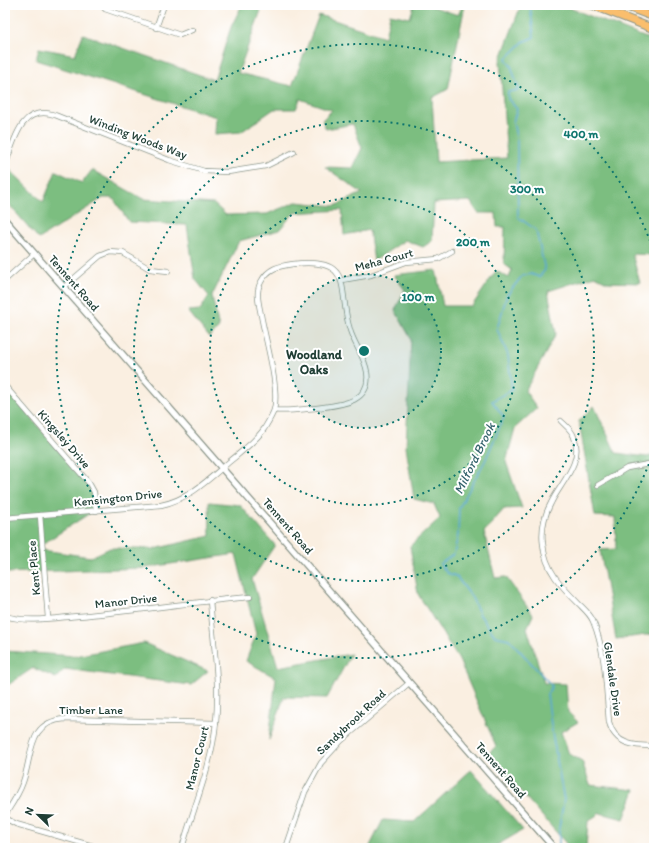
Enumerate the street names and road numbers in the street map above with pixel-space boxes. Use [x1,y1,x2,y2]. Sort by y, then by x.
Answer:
street label: Winding Woods Way [87,112,189,162]
street label: Meha Court [353,245,415,274]
street label: Tennent Road [46,252,103,315]
street label: Kingsley Drive [35,407,94,472]
street label: Kensington Drive [73,486,163,510]
street label: Tennent Road [260,495,317,558]
street label: Kent Place [25,540,43,596]
street label: Manor Drive [94,591,158,611]
street label: Glendale Drive [601,641,625,717]
street label: Sandybrook Road [313,686,389,758]
street label: Timber Lane [59,703,123,717]
street label: Manor Court [182,724,212,791]
street label: Tennent Road [473,739,530,802]

